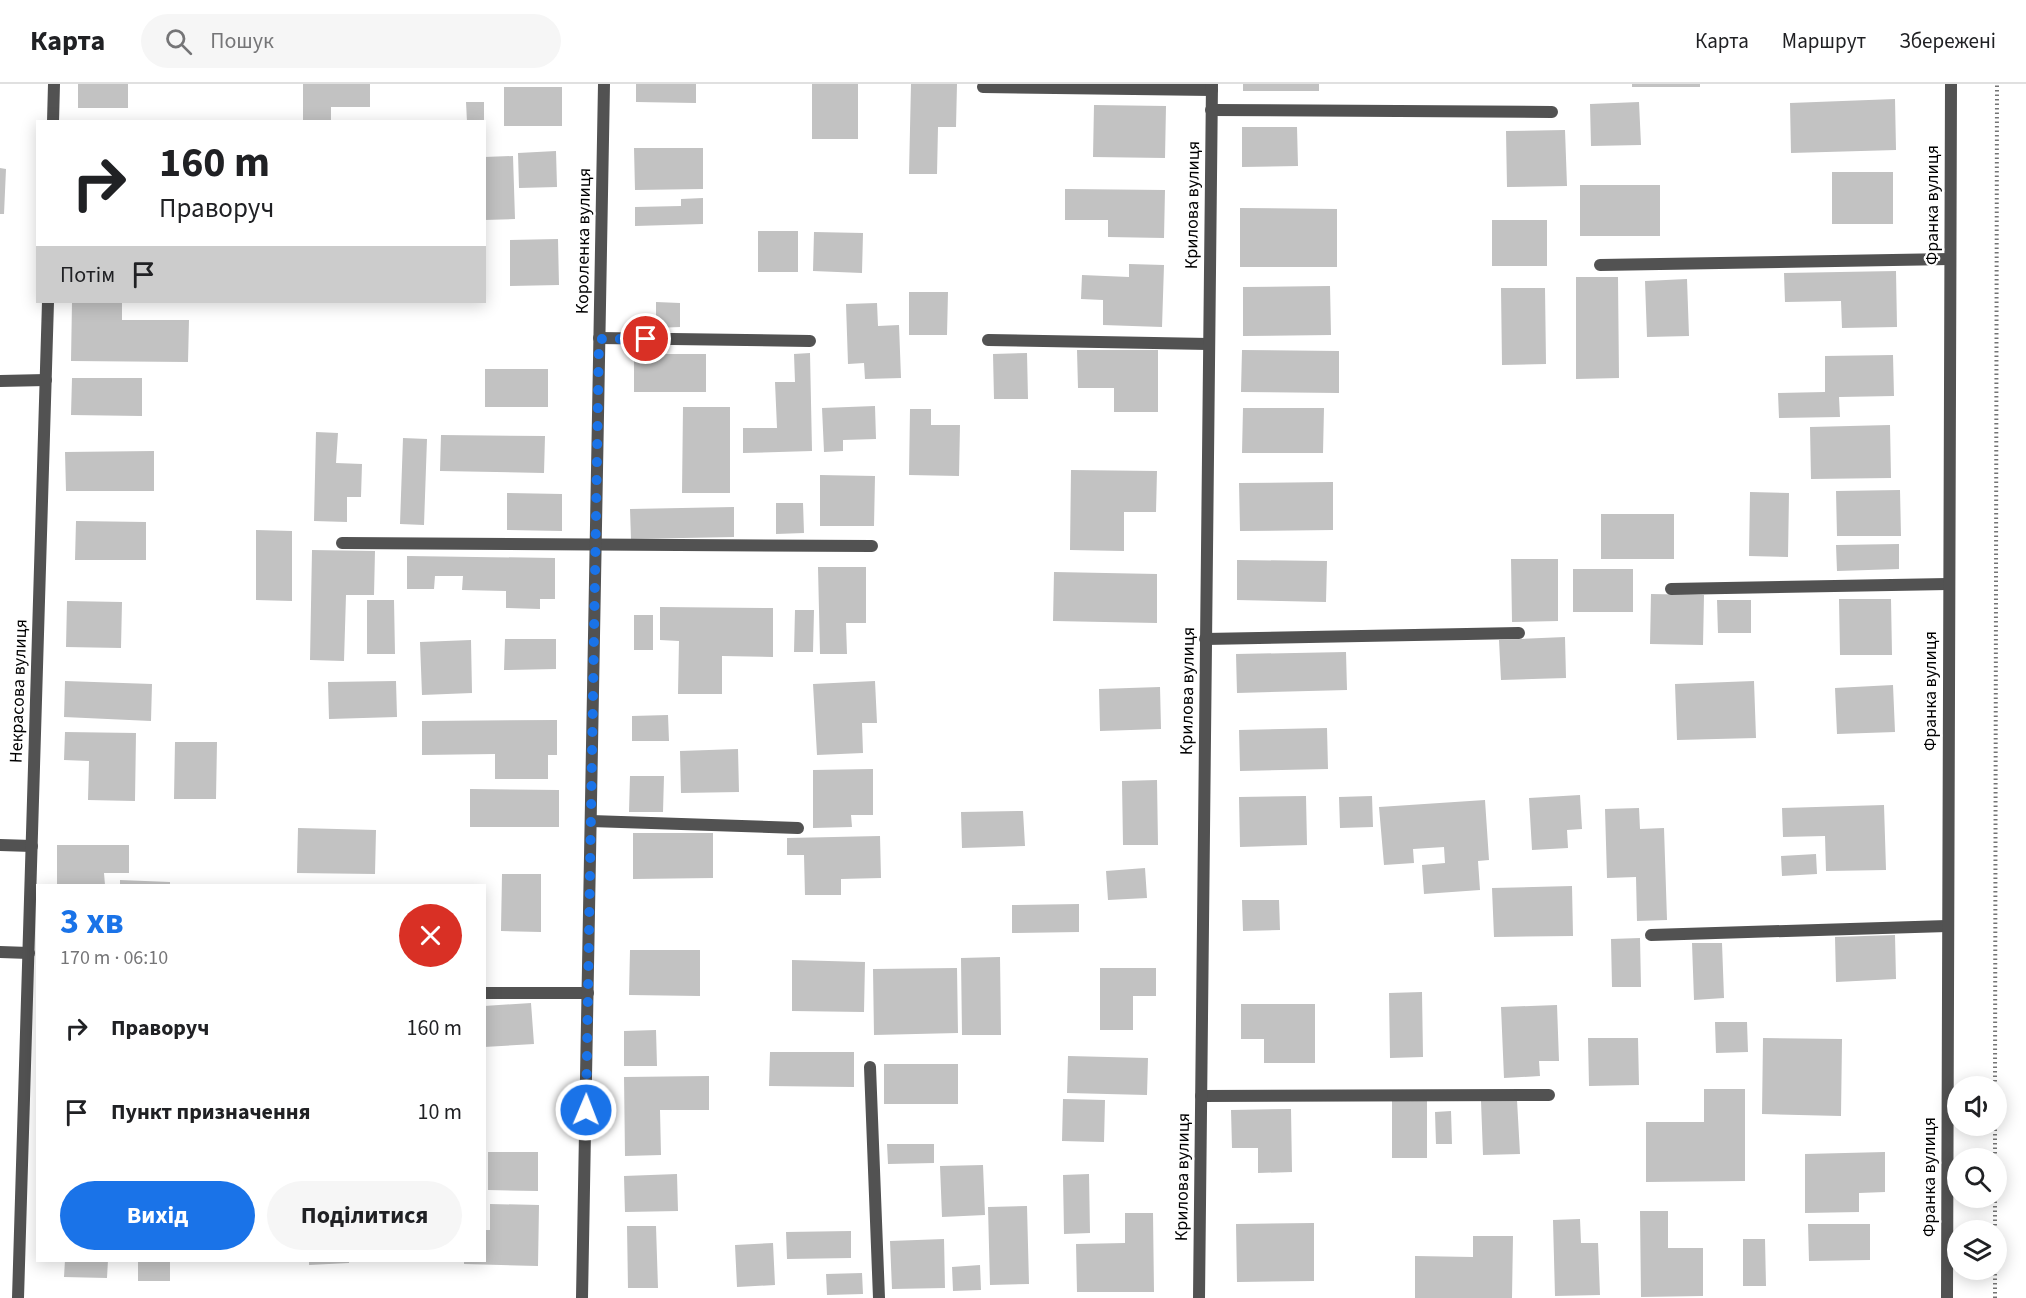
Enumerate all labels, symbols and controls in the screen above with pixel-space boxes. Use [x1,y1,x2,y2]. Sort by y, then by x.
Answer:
search box [141,14,561,68]
text: Карта [30,21,105,61]
icon: search [162,25,195,58]
text: Пошук [210,25,274,57]
text: Карта [1695,26,1749,56]
text: Маршрут [1782,26,1866,56]
text: Збережені [1899,26,1996,56]
text: 160 m [159,133,270,193]
street label: Крилова вулиця [1179,141,1206,269]
icon: right [60,144,138,222]
street label: Франка вулиця [1920,145,1945,265]
street label: Короленка вулиця [570,168,597,314]
text: Праворуч [159,189,274,228]
icon: arrive [127,258,160,291]
text: Потім [60,259,115,291]
pin [620,313,671,364]
icon: arrive [629,322,662,355]
street label: Некрасова вулиця [3,619,34,764]
street label: Крилова вулиця [1174,627,1201,755]
street label: Франка вулиця [1918,631,1943,751]
text: 3 хв [60,896,124,947]
button: close [399,904,462,967]
text: 170 m · 06:10 [60,944,168,972]
icon: right [60,1012,93,1045]
text: Праворуч [111,1012,209,1044]
text: 160 m [407,1012,462,1044]
map controls [1947,1076,2007,1280]
button: sound [1947,1076,2007,1136]
position arrow [554,1078,618,1142]
icon: arrive [60,1096,93,1129]
text: Пункт призначення [111,1096,311,1128]
text: 10 m [417,1096,462,1128]
street label: Крилова вулиця [1169,1113,1196,1241]
street label: Франка вулиця [1917,1117,1942,1237]
button: search [1947,1148,2007,1208]
button: Вихід [60,1181,255,1250]
button: Поділитися [267,1181,462,1250]
button: layers [1947,1220,2007,1280]

